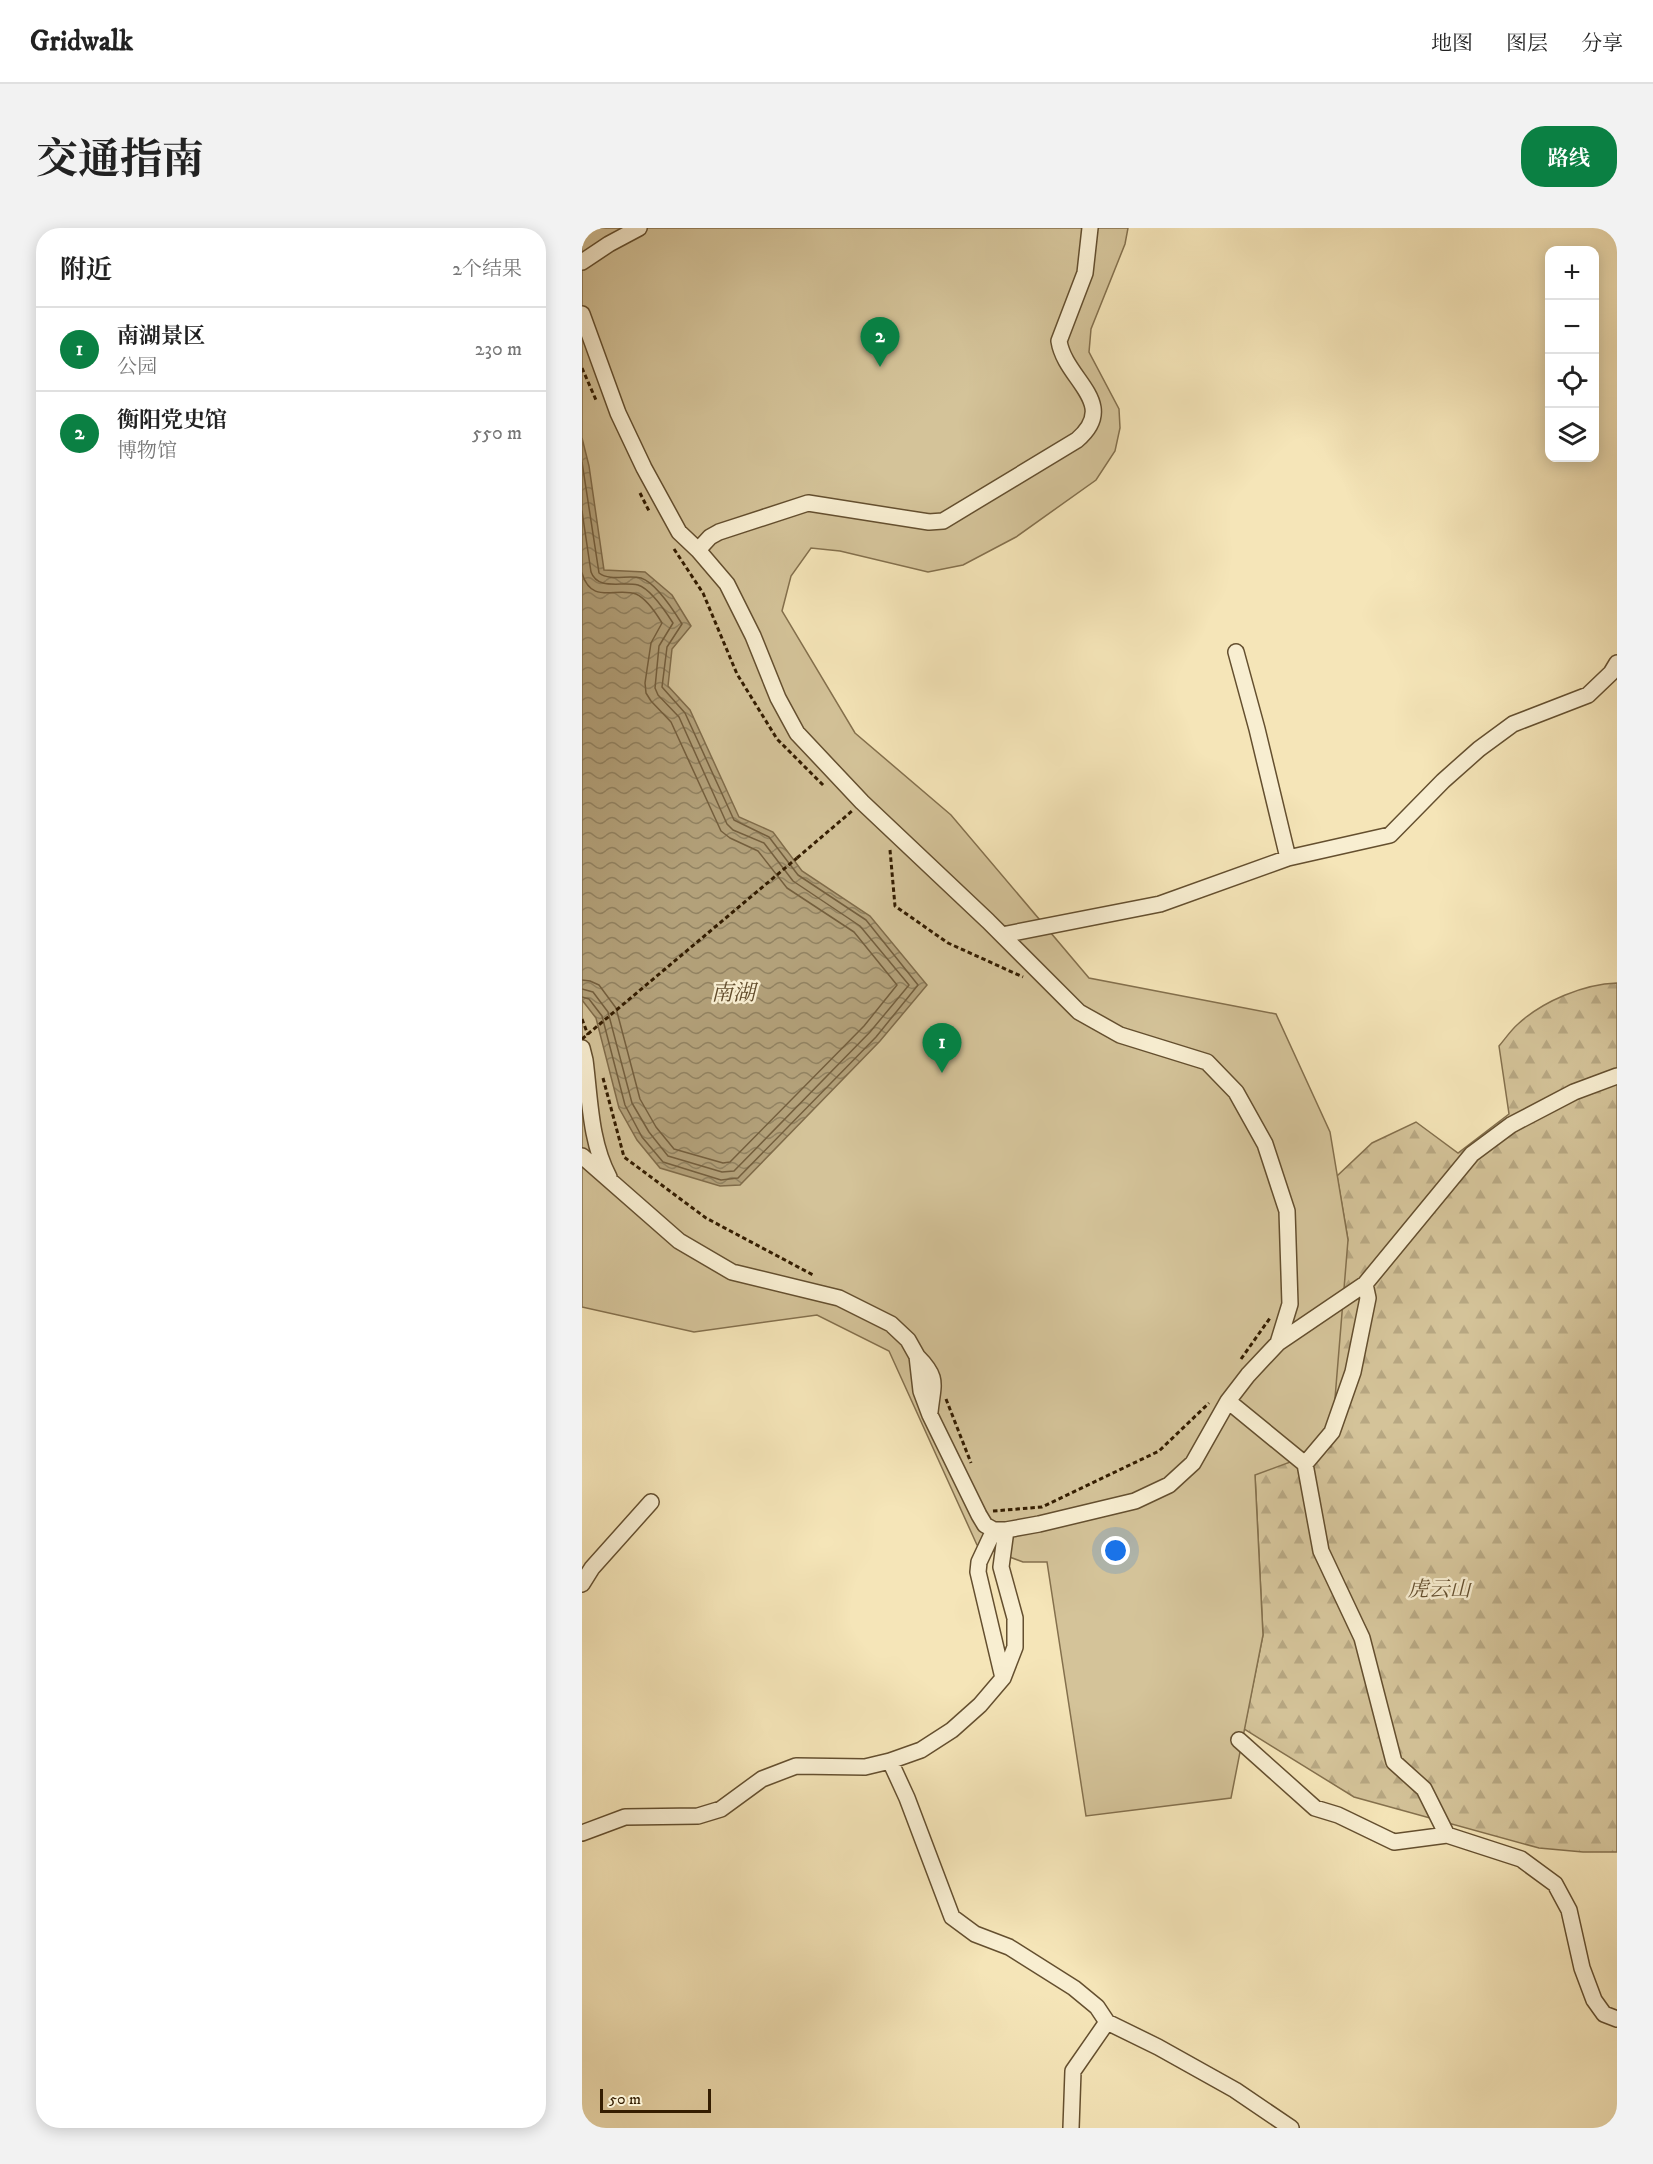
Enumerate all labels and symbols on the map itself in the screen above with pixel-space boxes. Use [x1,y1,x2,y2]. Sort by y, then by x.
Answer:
pin: 2 [860,318,900,367]
water label: 南湖 [711,980,759,1007]
pin: 1 [922,1024,962,1073]
your location [1101,1536,1130,1565]
park label: 虎云山 [1408,1577,1472,1603]
scale bar [600,2086,711,2114]

